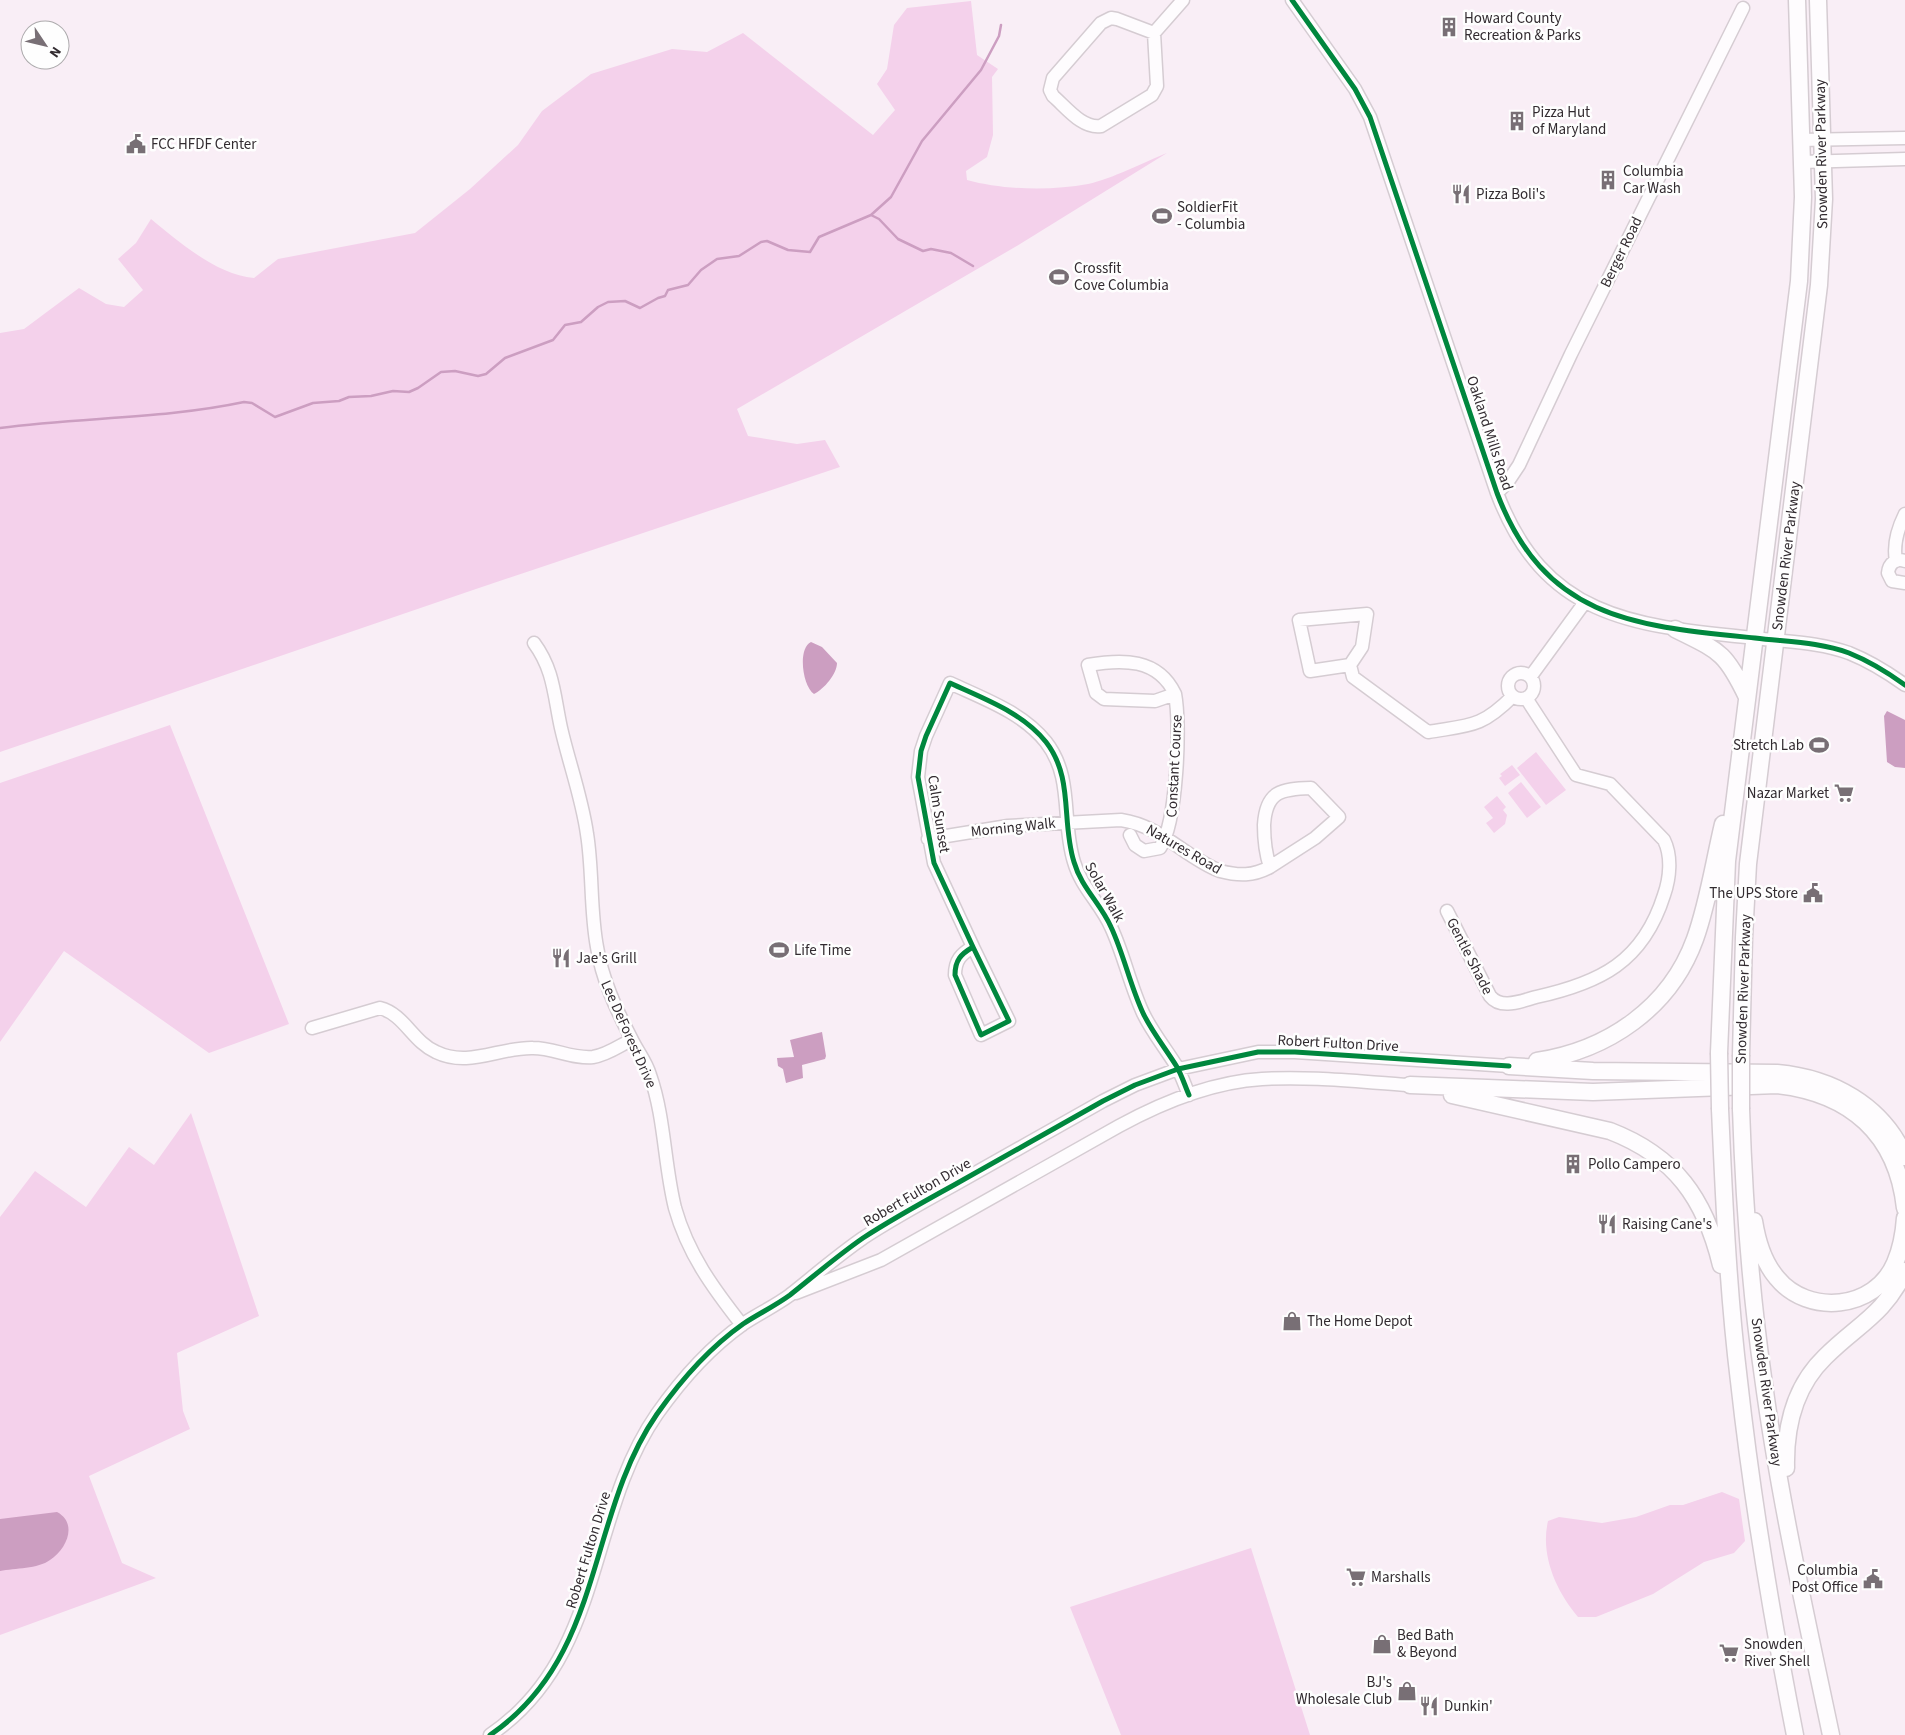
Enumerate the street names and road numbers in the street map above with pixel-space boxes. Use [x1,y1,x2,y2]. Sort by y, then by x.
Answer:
street label: Snowden River Parkway [1810,79,1833,229]
street label: Berger Road [1595,213,1648,291]
street label: Oakland Mills Road [1461,373,1518,493]
street label: Snowden River Parkway [1767,480,1806,632]
street label: Constant Course [1161,714,1188,818]
street label: Calm Sunset [922,774,955,854]
street label: Morning Walk [970,813,1057,842]
street label: Natures Road [1142,819,1225,880]
street label: Solar Walk [1079,858,1130,927]
street label: Gentle Shade [1441,914,1498,998]
street label: Snowden River Parkway [1730,914,1757,1064]
street label: Lee DeForest Drive [595,977,662,1091]
street label: Robert Fulton Drive [1277,1030,1399,1057]
street label: Robert Fulton Drive [859,1153,975,1232]
street label: Snowden River Parkway [1746,1316,1787,1468]
street label: Robert Fulton Drive [561,1489,616,1611]

